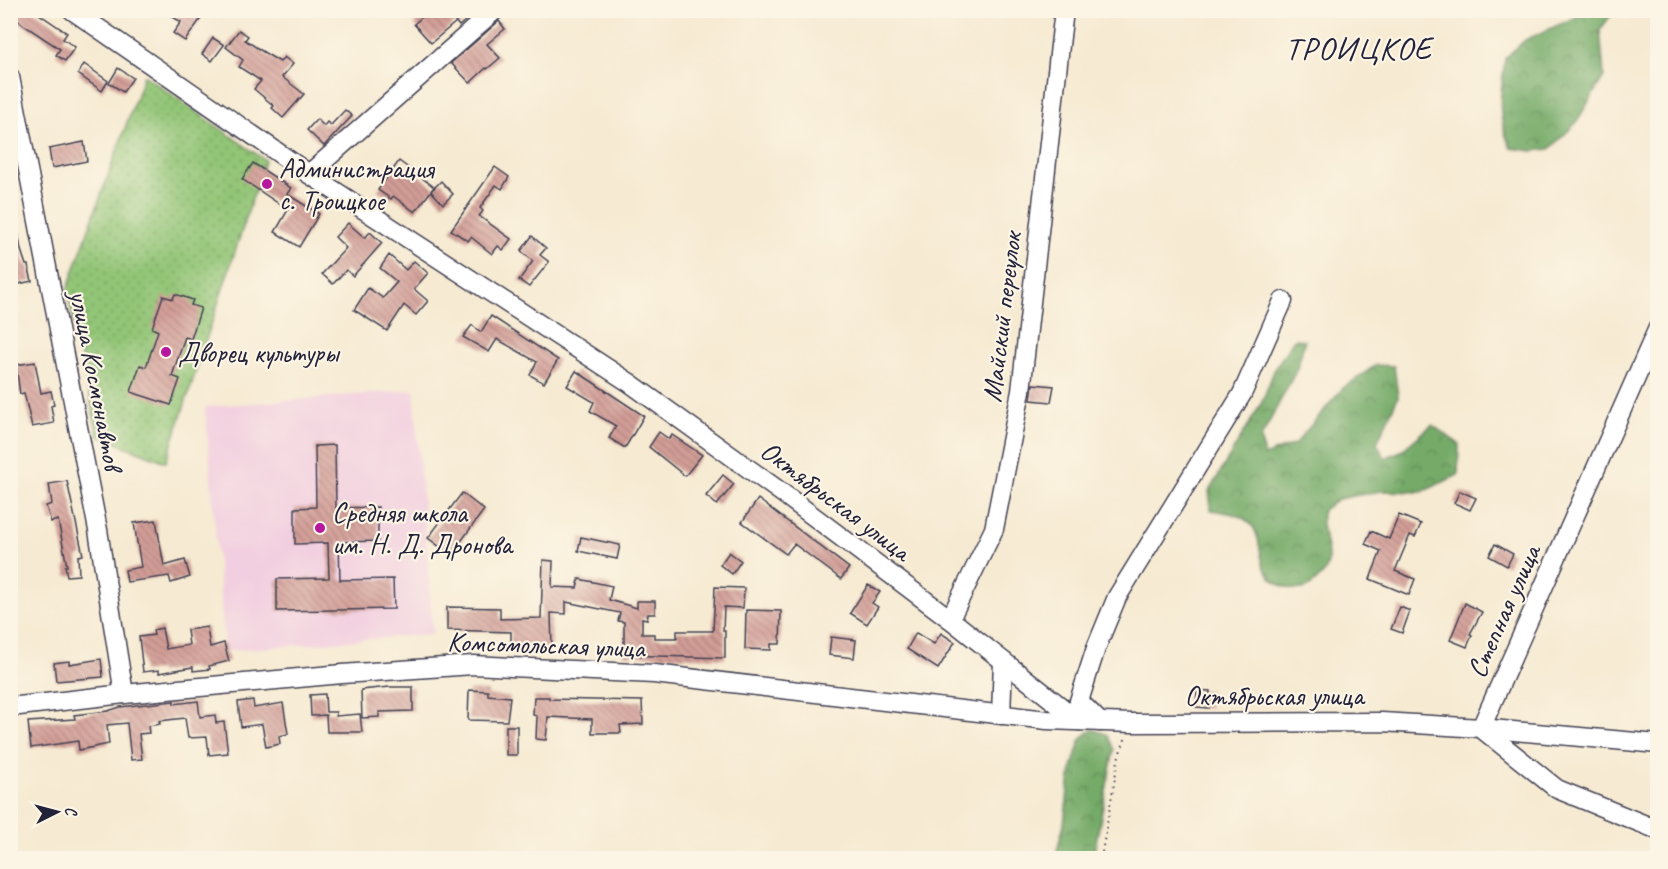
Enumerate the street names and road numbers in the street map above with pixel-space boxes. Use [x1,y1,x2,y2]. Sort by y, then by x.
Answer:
street label: Майский переулок [974,228,1030,404]
street label: улица Космонавтов [62,285,132,478]
street label: Октябрьская улица [754,433,920,570]
street label: Степная улица [1459,537,1549,683]
street label: Комсомольская улица [447,624,647,665]
street label: Октябрьская улица [1185,678,1366,713]

